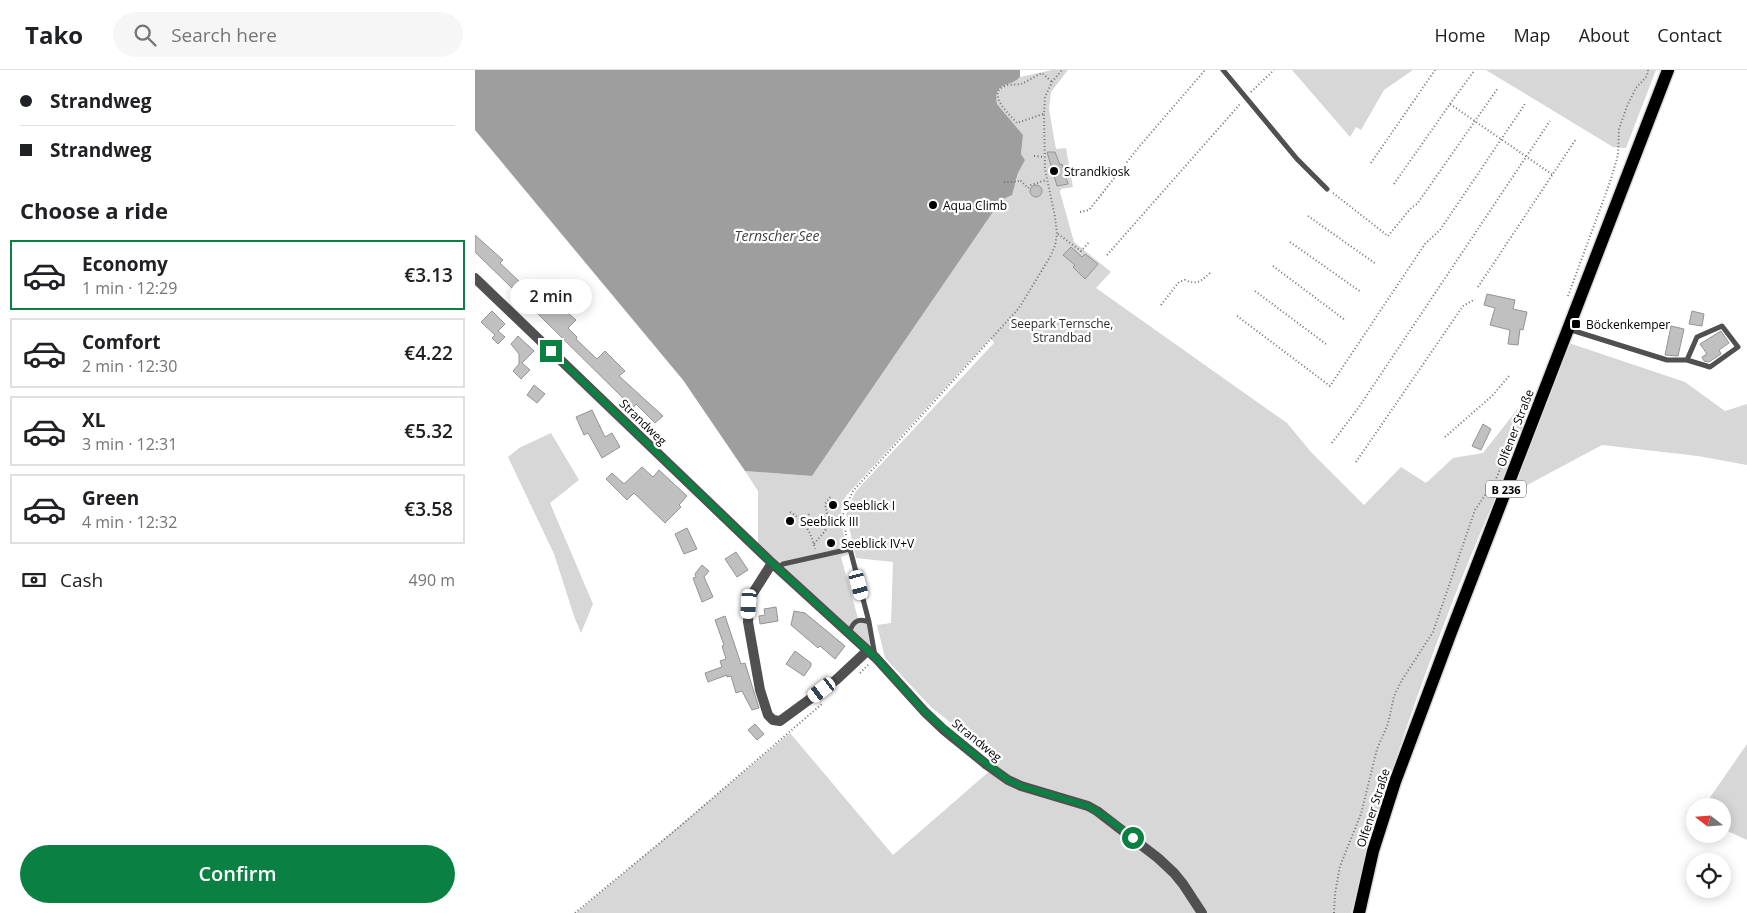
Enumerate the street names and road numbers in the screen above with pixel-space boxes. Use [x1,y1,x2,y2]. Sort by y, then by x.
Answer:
street label: Olfener Straße [1492,386,1538,469]
street label: Strandweg [616,395,671,449]
road number: B 236 [1486,480,1526,498]
street label: Strandweg [948,715,1006,766]
street label: Olfener Straße [1352,766,1394,850]

